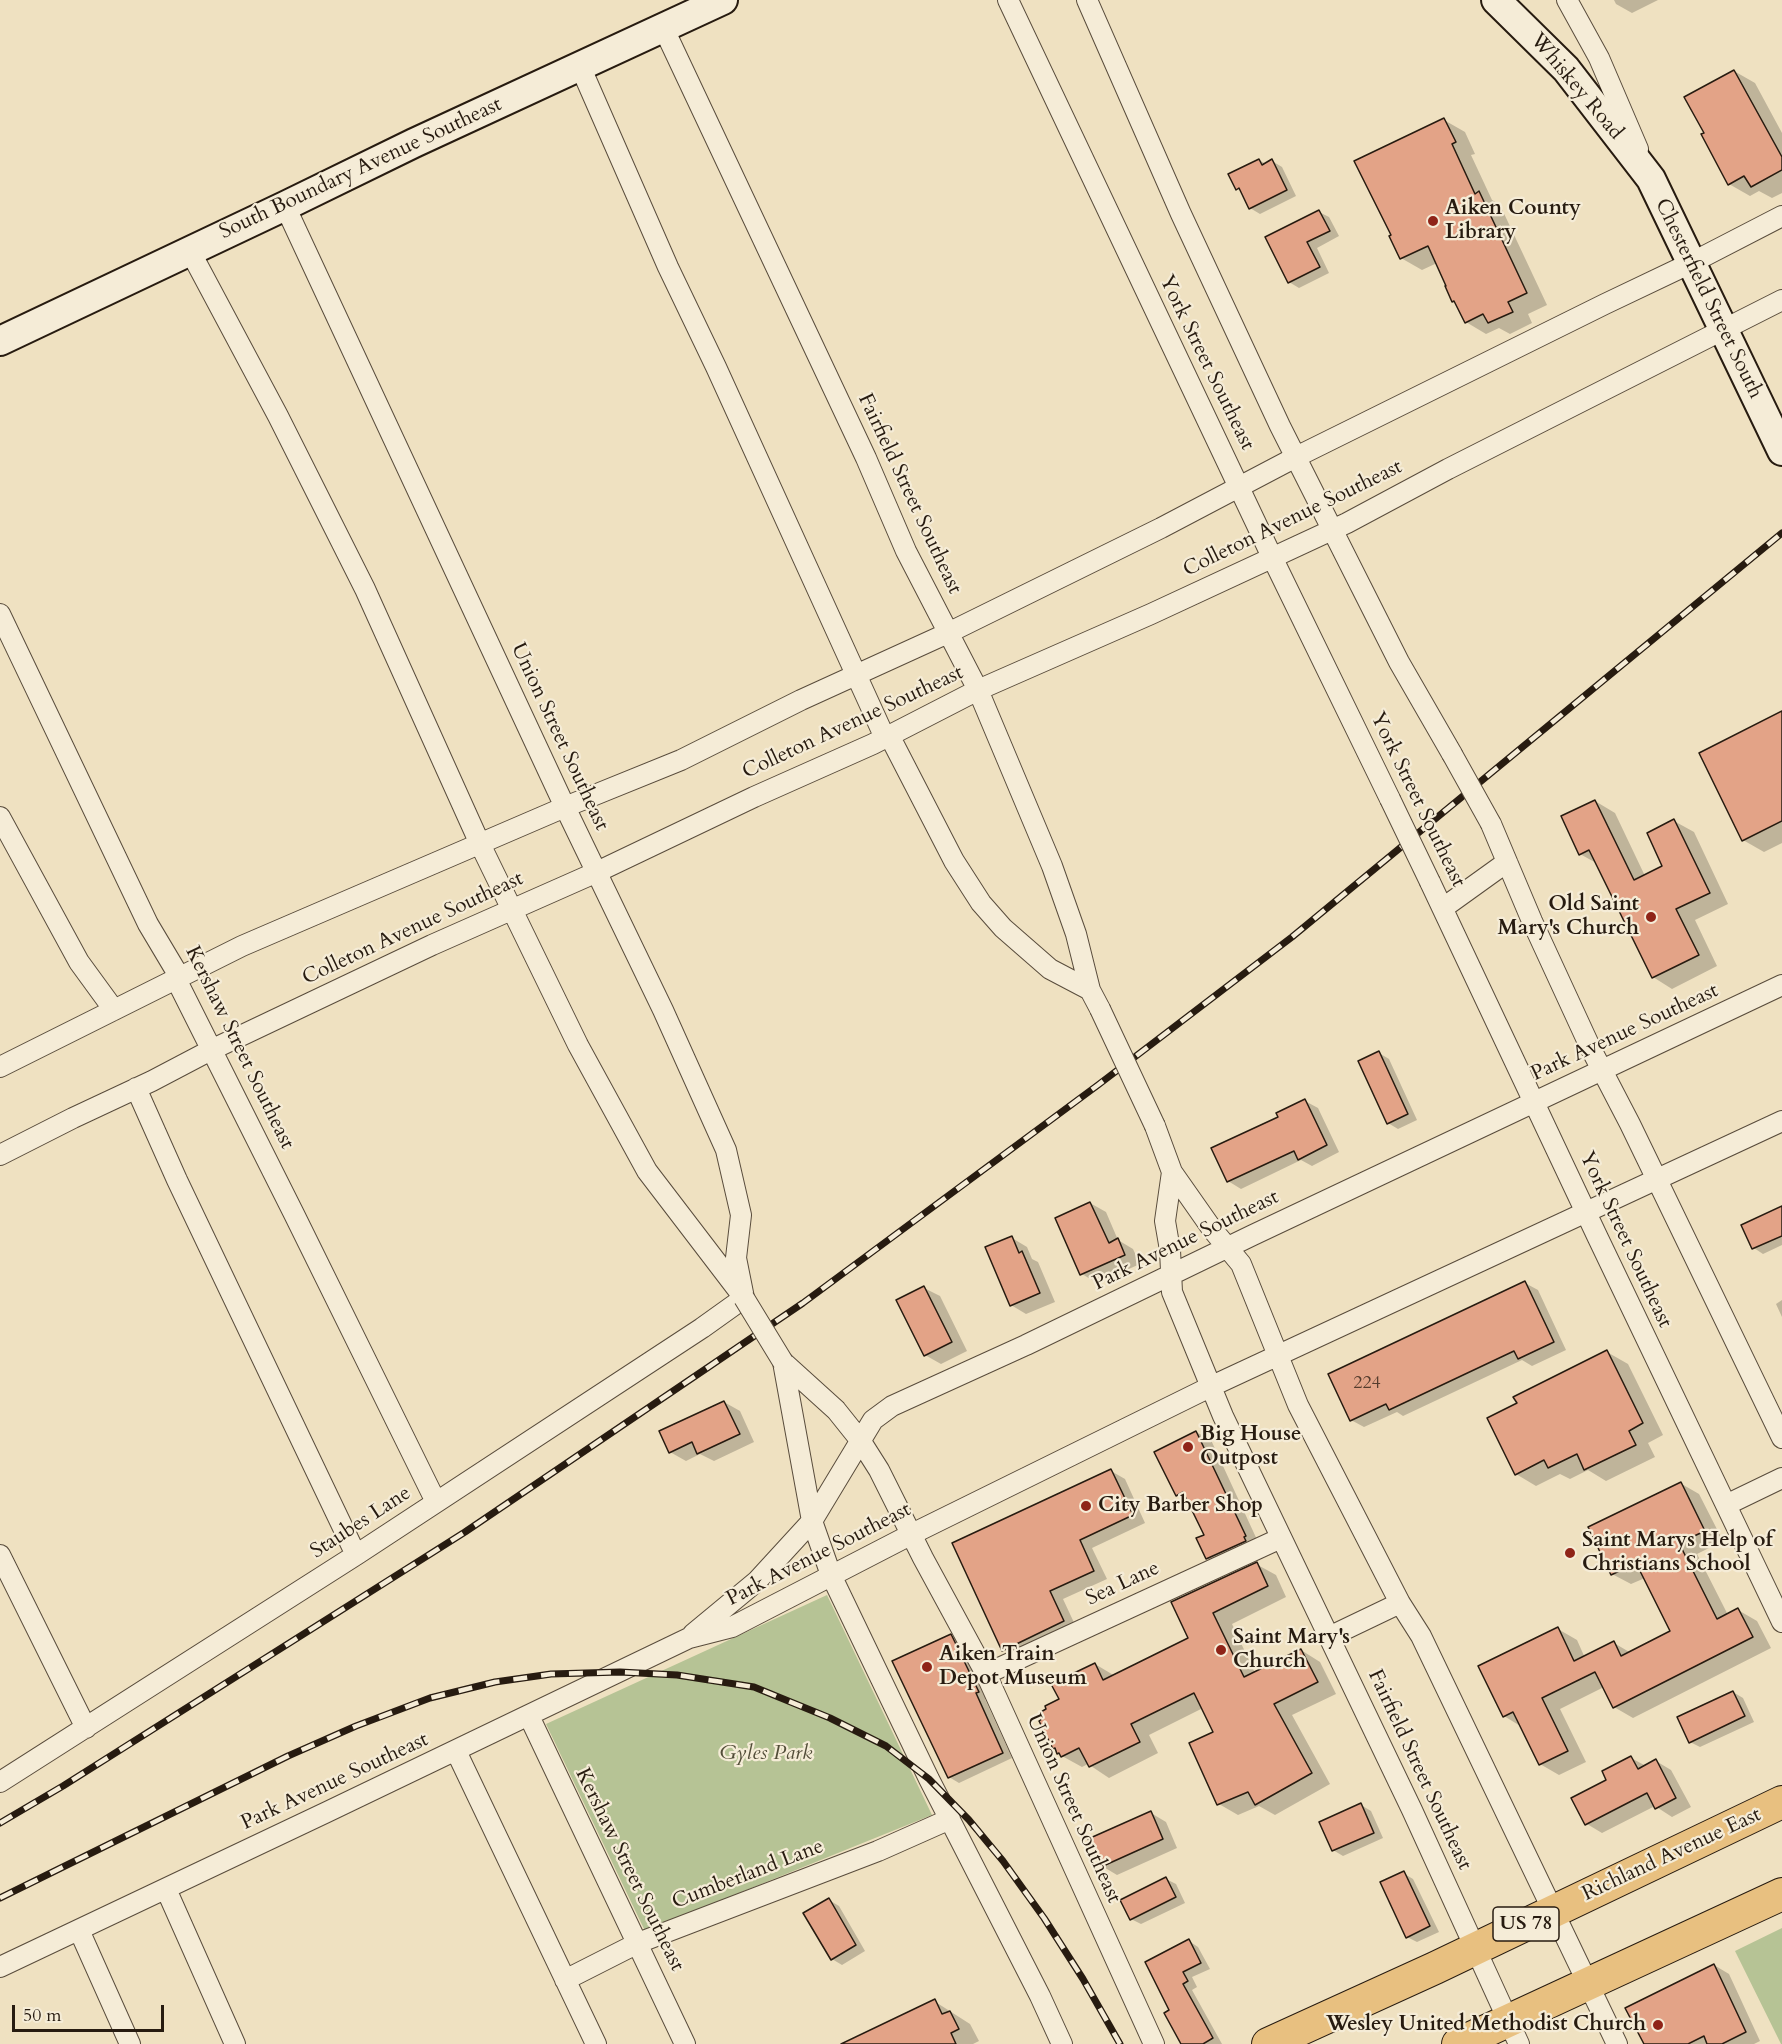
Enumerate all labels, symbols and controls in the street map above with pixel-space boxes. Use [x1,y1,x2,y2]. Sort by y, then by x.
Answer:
street label: Whiskey Road [1524,29,1628,145]
street label: South Boundary Avenue Southeast [216,92,506,246]
street label: Chesterfield Street South [1649,195,1767,403]
place label: Aiken County Library [1445,196,1581,246]
marker: Aiken County Library [1426,214,1440,228]
street label: York Street Southeast [1153,271,1259,455]
street label: Fairfield Street Southeast [851,390,967,598]
street label: Colleton Avenue Southeast [1179,455,1407,583]
street label: Union Street Southeast [504,639,614,835]
street label: Colleton Avenue Southeast [739,661,967,785]
street label: York Street Southeast [1364,708,1470,892]
street label: Colleton Avenue Southeast [299,867,527,991]
place label: Old Saint Mary's Church [1497,892,1639,942]
marker: Old Saint Mary's Church [1644,910,1658,924]
street label: Kershaw Street Southeast [179,942,299,1154]
street label: Park Avenue Southeast [1527,979,1723,1087]
street label: York Street Southeast [1573,1148,1677,1332]
street label: Park Avenue Southeast [1089,1185,1283,1297]
house number: 224 [1353,1373,1381,1395]
place label: Big House Outpost [1200,1422,1301,1472]
marker: Big House Outpost [1181,1440,1195,1454]
street label: Staubes Lane [306,1481,416,1565]
place label: City Barber Shop [1098,1493,1263,1519]
street label: Park Avenue Southeast [723,1498,915,1612]
marker: City Barber Shop [1079,1499,1093,1513]
place label: Saint Marys Help of Christians School [1582,1528,1773,1578]
marker: Saint Marys Help of Christians School [1563,1546,1577,1560]
street label: Sea Lane [1082,1556,1164,1612]
place label: Saint Mary's Church [1233,1625,1350,1675]
place label: Aiken Train Depot Museum [939,1642,1087,1692]
marker: Saint Mary's Church [1214,1643,1228,1657]
marker: Aiken Train Depot Museum [920,1660,934,1674]
street label: Fairfield Street Southeast [1361,1666,1477,1874]
street label: Union Street Southeast [1020,1711,1126,1907]
street label: Park Avenue Southeast [237,1728,433,1836]
park label: Gyles Park [720,1741,812,1767]
street label: Kershaw Street Southeast [569,1764,689,1976]
street label: Richland Avenue East [1579,1803,1765,1907]
street label: Cumberland Lane [669,1835,827,1915]
road number: US 78 [1493,1907,1559,1941]
scale bar [15,1993,166,2031]
text: 50 m [23,2003,62,2028]
place label: Wesley United Methodist Church [1326,2012,1646,2038]
marker: Wesley United Methodist Church [1651,2018,1665,2032]

